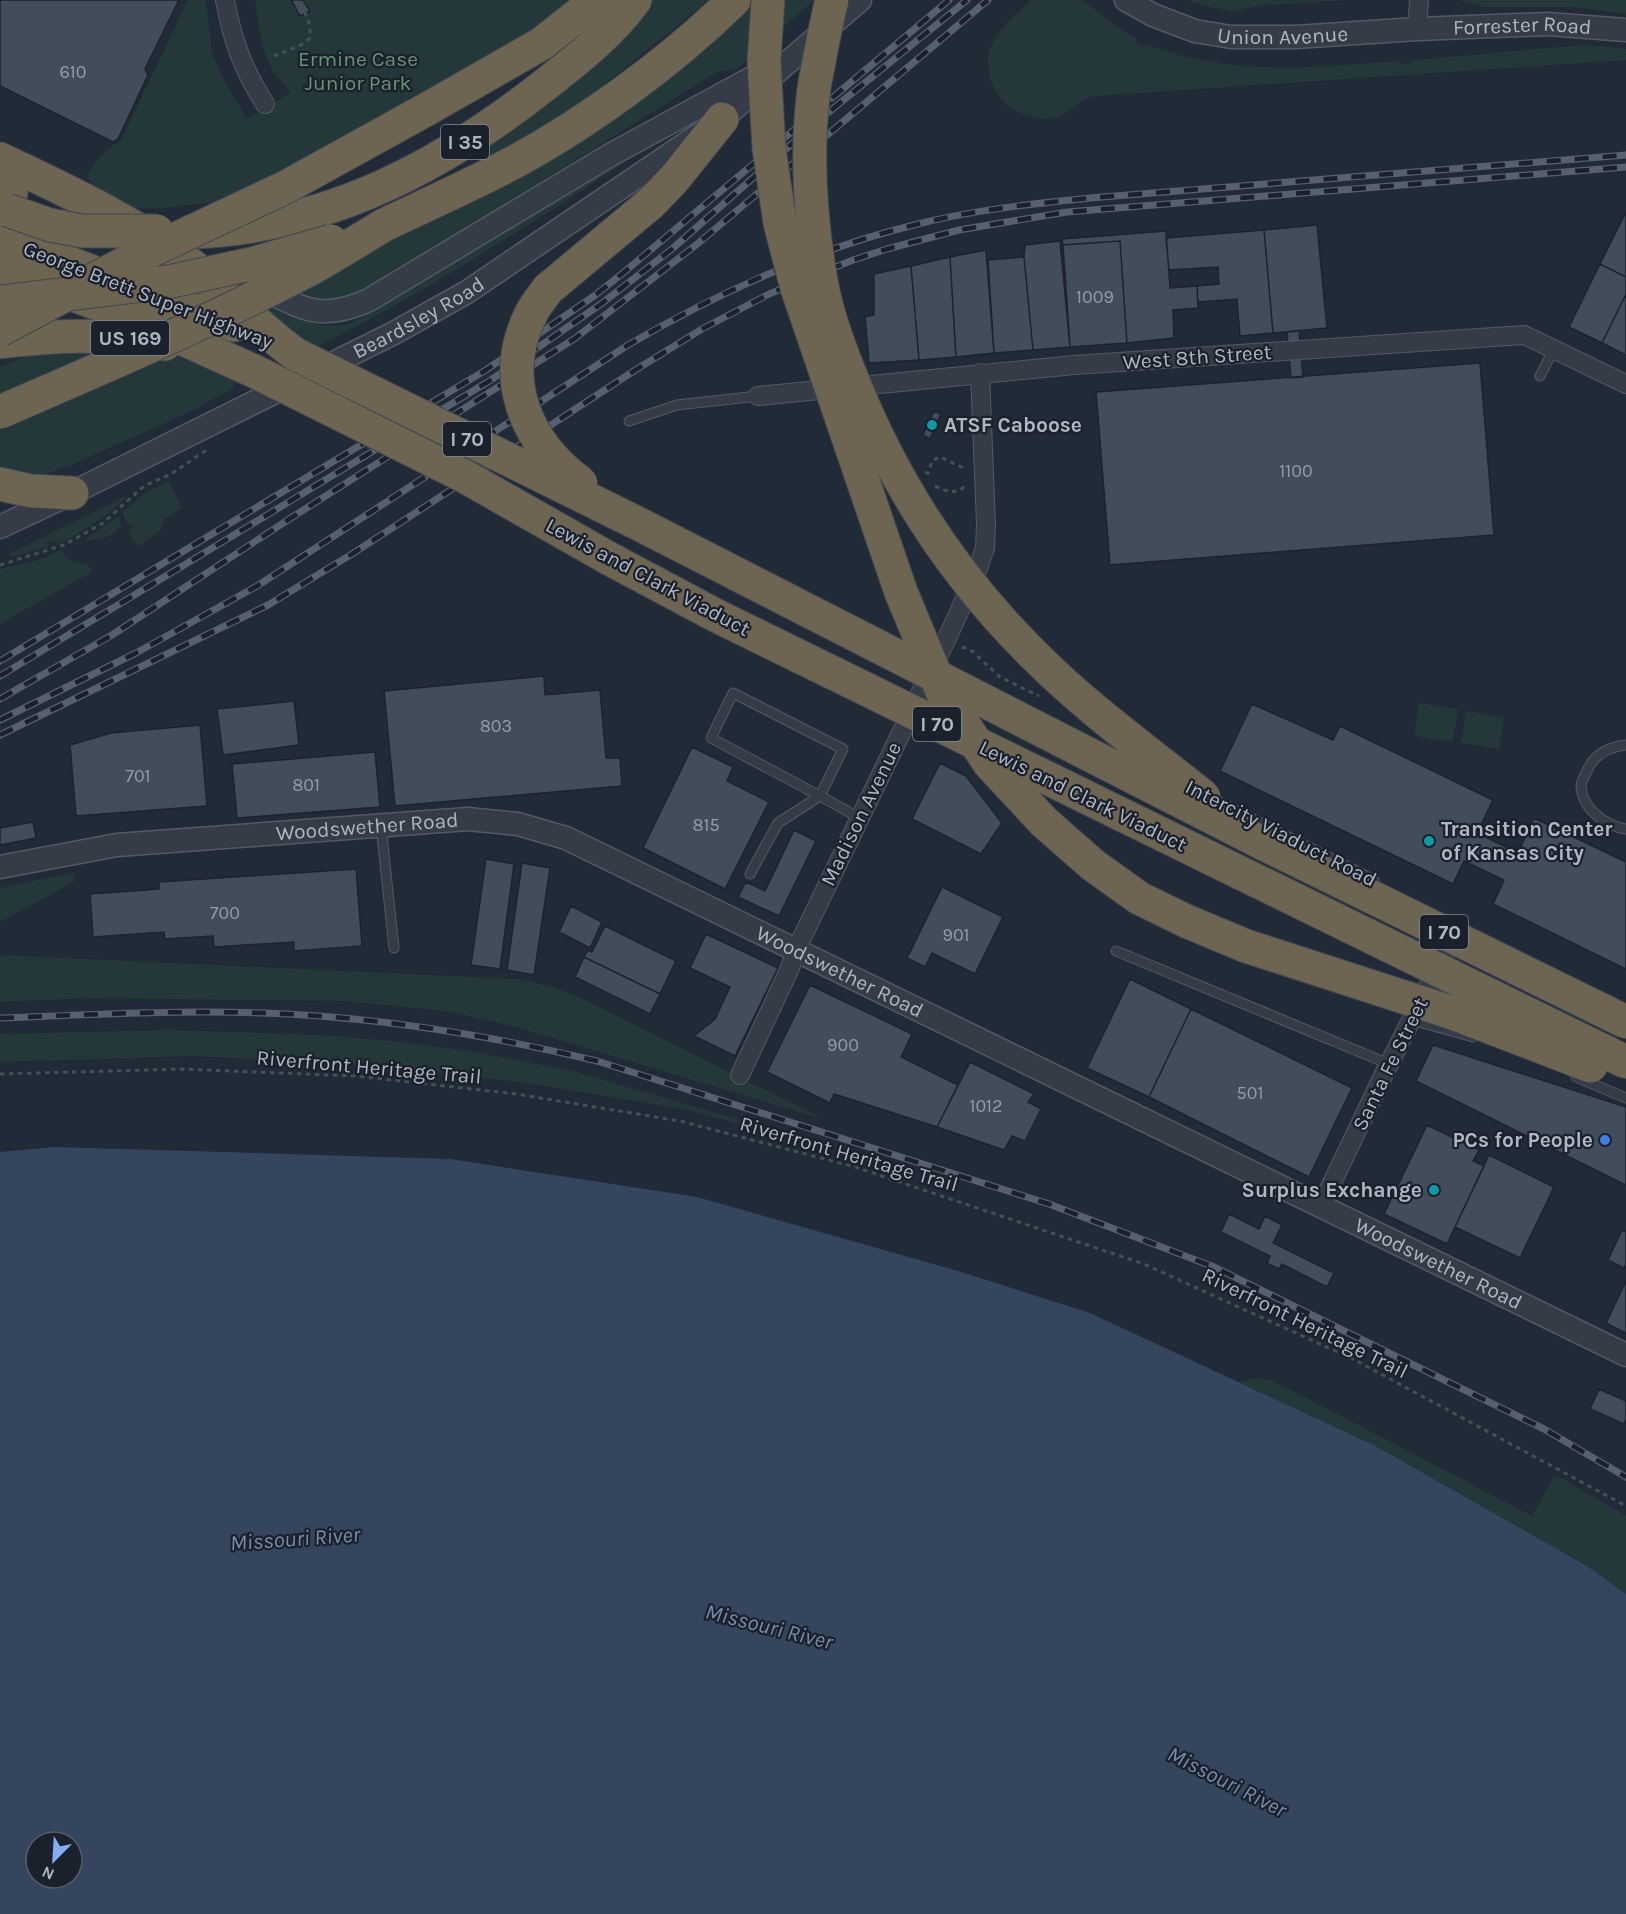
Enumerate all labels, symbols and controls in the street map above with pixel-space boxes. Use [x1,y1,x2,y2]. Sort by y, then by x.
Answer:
street label: Forrester Road [1453,12,1592,40]
street label: Union Avenue [1215,22,1349,49]
park label: Ermine Case Junior Park [298,47,418,95]
house number: 610 [60,61,86,83]
road number: I 35 [441,125,489,159]
street label: George Brett Super Highway [20,236,276,354]
street label: Beardsley Road [349,272,489,363]
house number: 1009 [1076,286,1114,308]
road number: US 169 [91,321,169,355]
street label: West 8th Street [1122,340,1272,374]
place label: ATSF Caboose [944,413,1082,437]
marker: ATSF Caboose [925,418,939,432]
road number: I 70 [443,422,491,456]
house number: 1100 [1279,460,1313,482]
street label: Lewis and Clark Viaduct [542,513,754,641]
road number: I 70 [913,707,961,741]
house number: 803 [480,715,512,737]
street label: Lewis and Clark Viaduct [975,735,1191,857]
street label: Madison Avenue [816,738,906,890]
house number: 701 [125,765,151,787]
house number: 801 [292,774,320,796]
street label: Intercity Viaduct Road [1181,774,1381,892]
street label: Woodswether Road [275,808,459,845]
house number: 815 [692,814,720,836]
place label: Transition Center of Kansas City [1441,817,1613,865]
marker: Transition Center of Kansas City [1422,834,1436,848]
house number: 700 [210,902,240,924]
road number: I 70 [1420,915,1468,949]
street label: Woodswether Road [752,921,927,1022]
house number: 901 [942,924,970,946]
street label: Santa Fe Street [1347,993,1433,1135]
house number: 900 [827,1034,859,1056]
street label: Riverfront Heritage Trail [255,1045,483,1089]
house number: 501 [1237,1082,1263,1104]
house number: 1012 [969,1095,1003,1117]
street label: Riverfront Heritage Trail [737,1111,961,1197]
place label: PCs for People [1452,1128,1593,1152]
marker: PCs for People [1598,1133,1612,1147]
place label: Surplus Exchange [1242,1178,1422,1202]
marker: Surplus Exchange [1427,1183,1441,1197]
street label: Woodswether Road [1351,1213,1526,1314]
street label: Riverfront Heritage Trail [1198,1263,1412,1383]
water label: Missouri River [229,1521,362,1557]
water label: Missouri River [703,1599,837,1656]
water label: Missouri River [1163,1741,1292,1824]
north arrow [24,1830,84,1890]
text: N [39,1862,57,1884]

